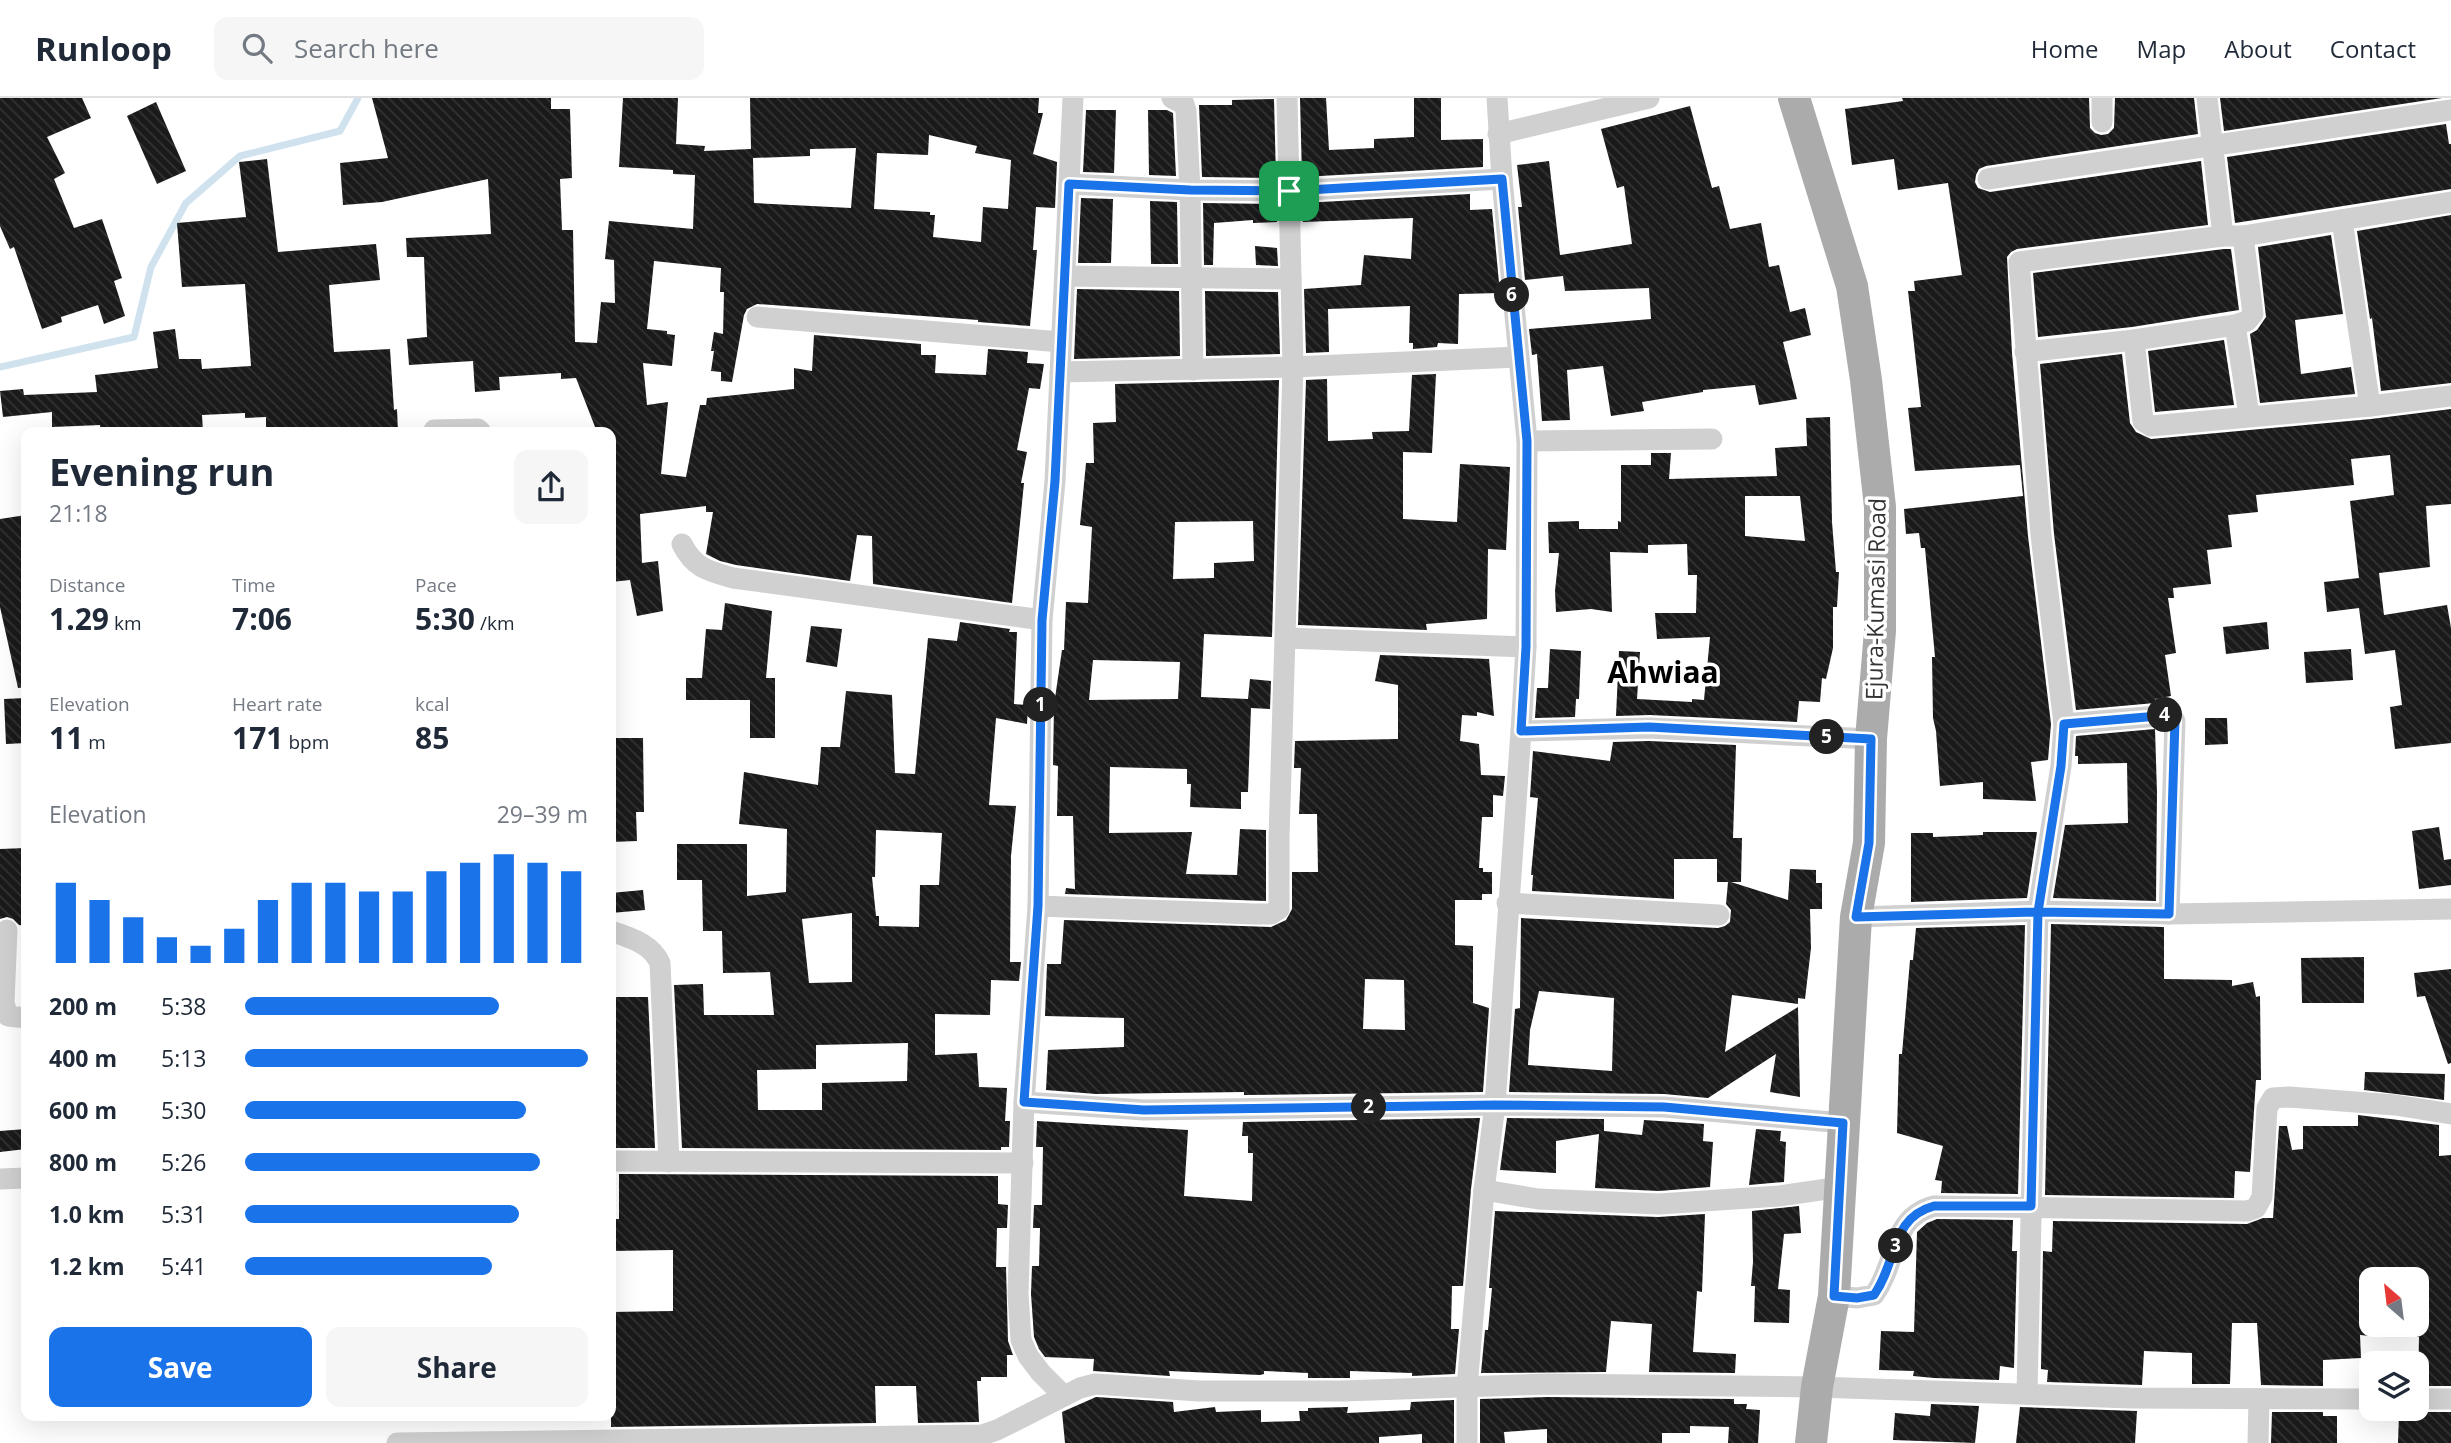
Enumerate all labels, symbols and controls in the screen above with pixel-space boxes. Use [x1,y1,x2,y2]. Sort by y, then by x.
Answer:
search box [214,17,704,80]
text: Runloop [35,26,172,71]
icon: search [238,29,276,67]
text: Search here [294,30,439,66]
text: Home [2031,32,2099,65]
text: Map [2137,32,2186,65]
text: About [2224,32,2292,65]
text: Contact [2330,32,2416,65]
pin [1259,161,1319,221]
icon: arrive [1270,172,1308,210]
pin: 6 [1494,278,1530,312]
text: 6 [1506,281,1517,307]
text: Evening run [49,445,274,497]
button: share [514,450,588,524]
text: 21:18 [49,497,108,529]
street label: Ejura-Kumasi Road [1857,498,1893,700]
text: Distance [49,572,125,598]
text: Time [232,572,276,598]
text: Pace [415,572,457,598]
text: 1.29 [49,598,109,639]
text: 7:06 [232,598,292,639]
text: 5:30 [415,598,475,639]
text: km [109,610,142,636]
text: /km [475,610,515,636]
district label: Ahwiaa [1607,651,1719,692]
pin: 1 [1024,688,1058,722]
text: Elevation [49,691,130,717]
text: Heart rate [232,691,322,717]
text: kcal [415,691,449,717]
text: 1 [1035,691,1046,717]
pin: 4 [2148,698,2182,732]
text: 4 [2159,701,2170,727]
text: 11 [49,717,83,758]
text: 171 [232,717,283,758]
text: 85 [415,717,449,758]
pin: 5 [1810,720,1844,754]
text: 5 [1821,723,1832,749]
text: m [83,729,106,755]
text: bpm [283,729,329,755]
text: Elevation [49,798,147,830]
text: 29–39 m [497,798,588,830]
text: 200 m [49,990,117,1022]
text: 5:38 [161,990,207,1022]
text: 400 m [49,1042,117,1074]
text: 5:13 [161,1042,207,1074]
pin: 2 [1352,1090,1386,1124]
text: 2 [1363,1093,1374,1119]
text: 600 m [49,1094,117,1126]
text: 5:30 [161,1094,207,1126]
text: 800 m [49,1146,117,1178]
text: 5:26 [161,1146,207,1178]
text: 1.0 km [49,1198,125,1230]
text: 5:31 [161,1198,207,1230]
pin: 3 [1878,1228,1913,1264]
text: 3 [1890,1232,1901,1258]
text: 1.2 km [49,1250,125,1282]
text: 5:41 [161,1250,207,1282]
north arrow [2359,1267,2429,1337]
map controls [2359,1267,2429,1421]
button: Save [49,1327,312,1407]
button: Share [326,1327,588,1407]
button: layers [2359,1351,2429,1421]

